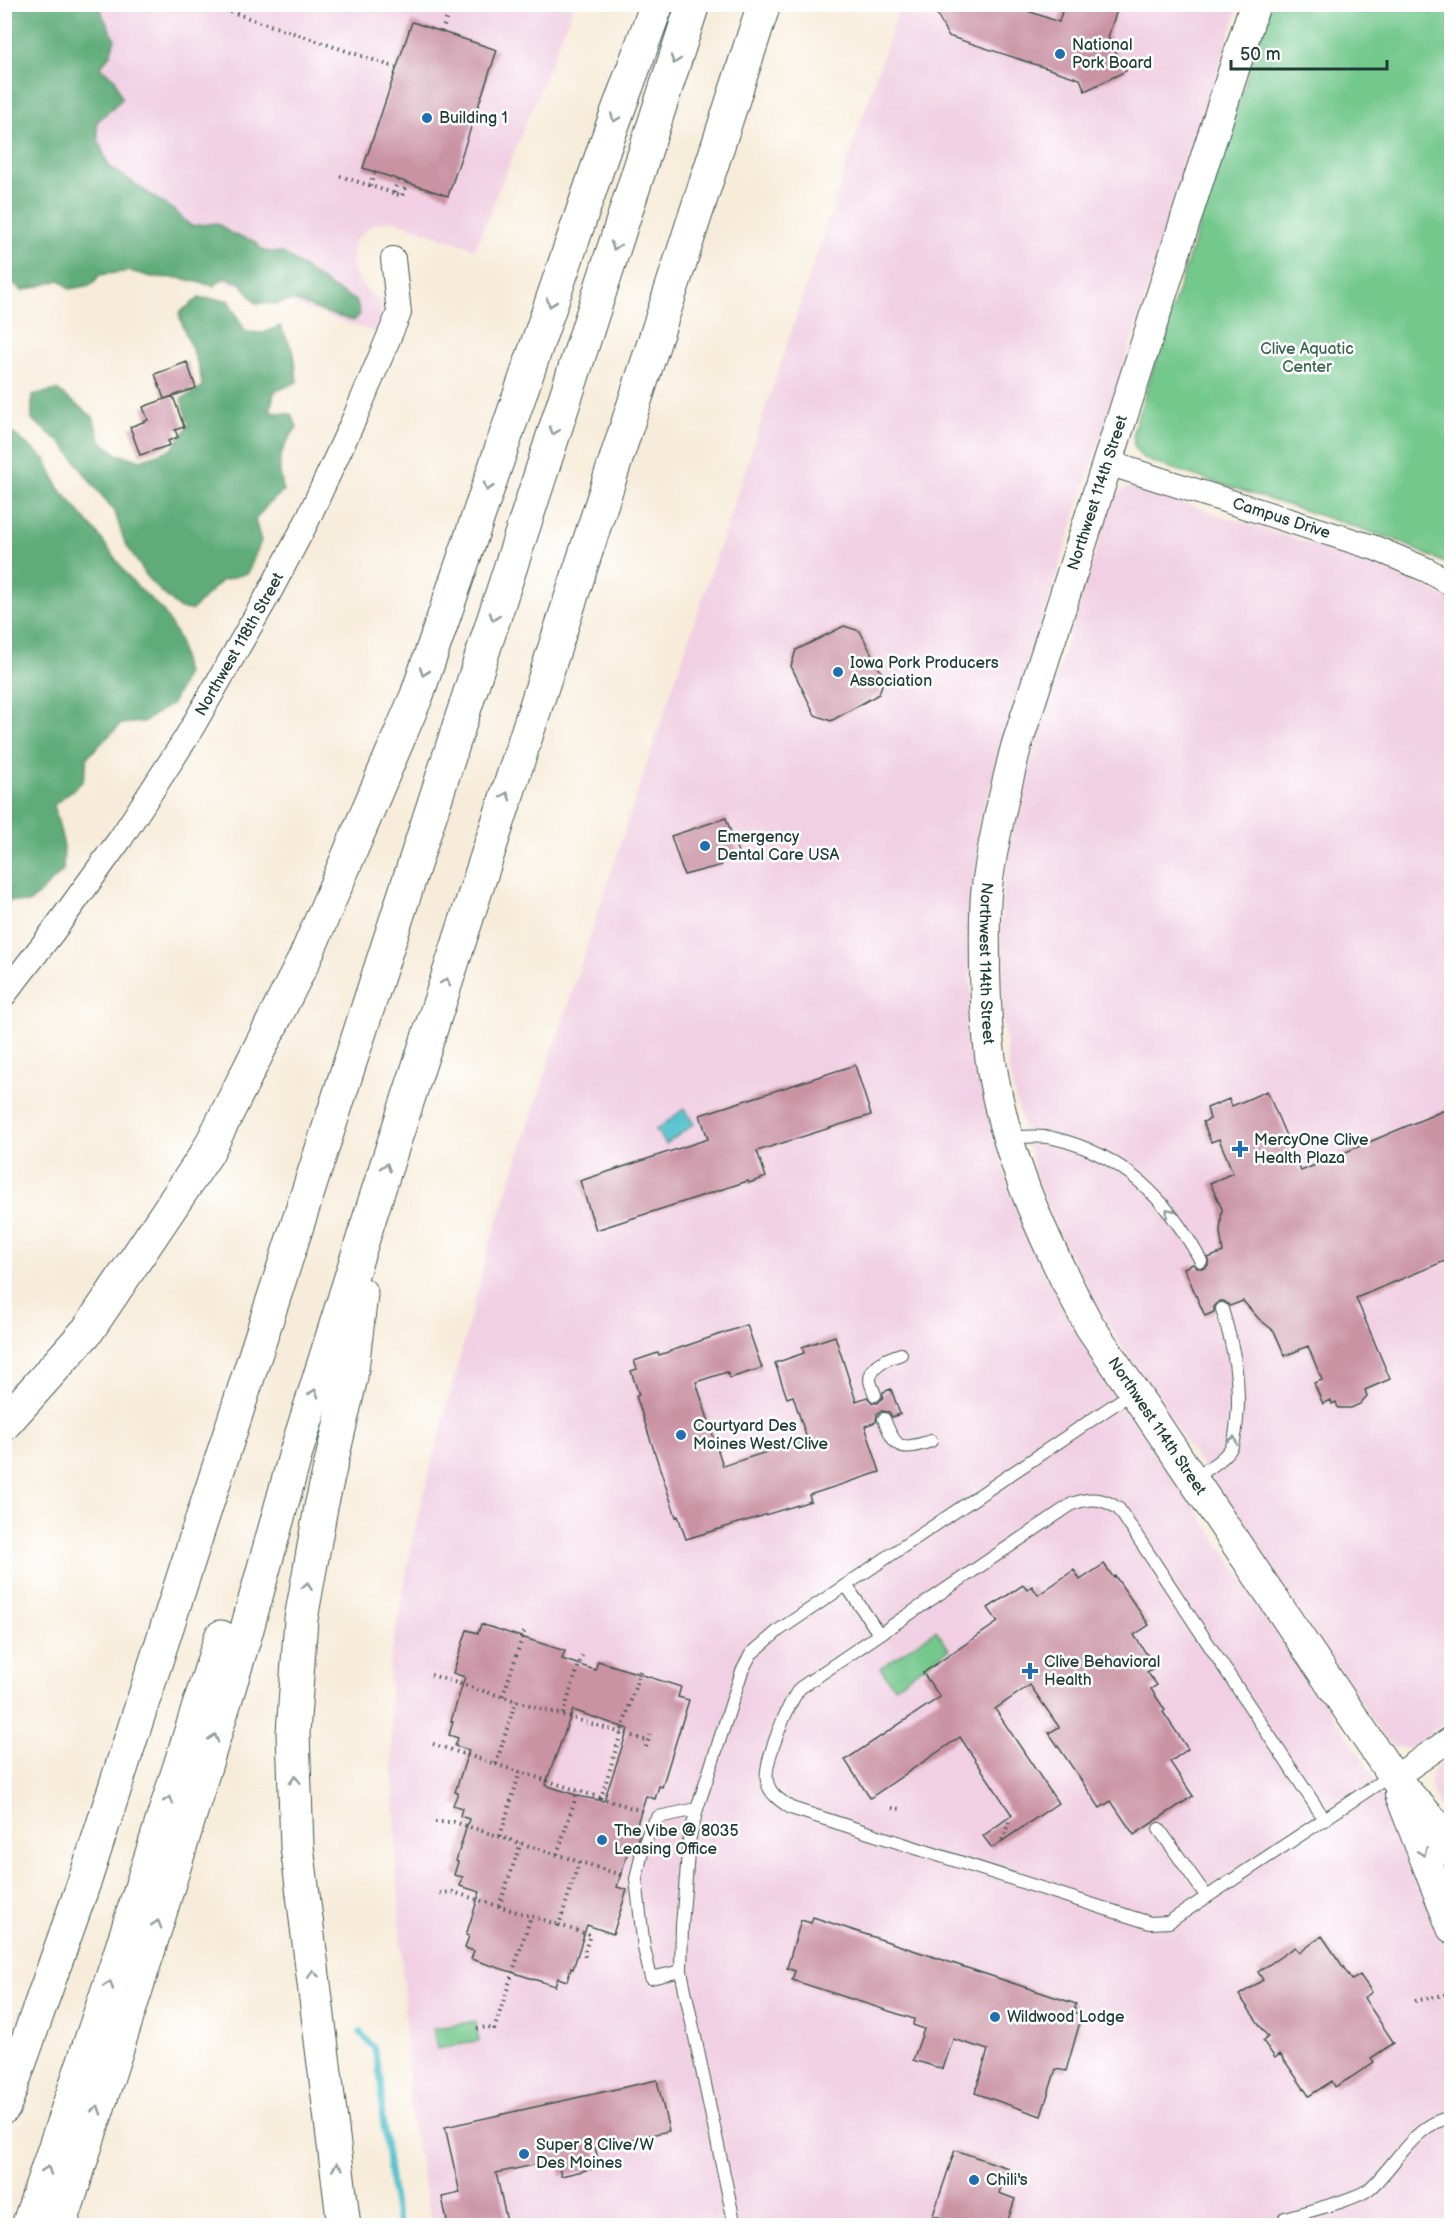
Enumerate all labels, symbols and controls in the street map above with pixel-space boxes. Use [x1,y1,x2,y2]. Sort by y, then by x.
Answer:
scale bar [1231,33,1387,71]
place label: National Pork Board [1072,36,1152,73]
text: 50 m [1240,44,1281,65]
marker: National Pork Board [1053,47,1067,61]
one-way arrow [669,54,682,65]
place label: Building 1 [439,109,508,128]
marker: Building 1 [420,111,434,125]
one-way arrow [609,113,622,123]
one-way arrow [609,240,622,251]
one-way arrow [546,297,559,308]
park label: Clive Aquatic Center [1260,340,1354,377]
street label: Northwest 114th Street [1064,413,1132,573]
one-way arrow [549,425,562,436]
one-way arrow [483,481,495,492]
street label: Campus Drive [1230,494,1333,543]
street label: Northwest 118th Street [191,569,288,719]
one-way arrow [489,611,502,622]
place label: Iowa Pork Producers Association [850,654,999,691]
marker: Iowa Pork Producers Association [831,665,845,679]
one-way arrow [419,666,432,677]
one-way arrow [499,791,512,802]
place label: Emergency Dental Care USA [717,828,839,865]
marker: Emergency Dental Care USA [698,839,712,853]
street label: Northwest 114th Street [975,881,998,1045]
one-way arrow [439,977,451,988]
place label: MercyOne Clive Health Plaza [1254,1131,1369,1168]
marker: MercyOne Clive Health Plaza [1231,1140,1249,1158]
one-way arrow [378,1162,391,1173]
one-way arrow [1166,1208,1177,1219]
street label: Northwest 114th Street [1104,1354,1210,1499]
one-way arrow [307,1388,319,1399]
place label: Courtyard Des Moines West/Clive [693,1417,828,1454]
marker: Courtyard Des Moines West/Clive [674,1428,688,1442]
one-way arrow [1225,1435,1238,1446]
one-way arrow [300,1581,313,1591]
place label: Clive Behavioral Health [1044,1653,1160,1690]
marker: Clive Behavioral Health [1021,1662,1039,1680]
one-way arrow [207,1733,219,1744]
one-way arrow [288,1775,301,1784]
one-way arrow [162,1795,174,1806]
place label: The Vibe @ 8035 Leasing Office [614,1822,739,1859]
marker: The Vibe @ 8035 Leasing Office [595,1833,609,1847]
one-way arrow [1416,1846,1428,1857]
one-way arrow [150,1919,162,1930]
one-way arrow [307,1969,320,1978]
one-way arrow [102,1980,115,1991]
place label: Wildwood Lodge [1007,2008,1125,2027]
marker: Wildwood Lodge [988,2010,1002,2024]
one-way arrow [90,2105,102,2116]
place label: Super 8 Clive/W Des Moines [536,2136,654,2173]
marker: Super 8 Clive/W Des Moines [517,2147,531,2161]
one-way arrow [331,2163,344,2172]
one-way arrow [40,2165,52,2176]
place label: Chili's [986,2171,1028,2190]
marker: Chili's [967,2173,981,2187]

